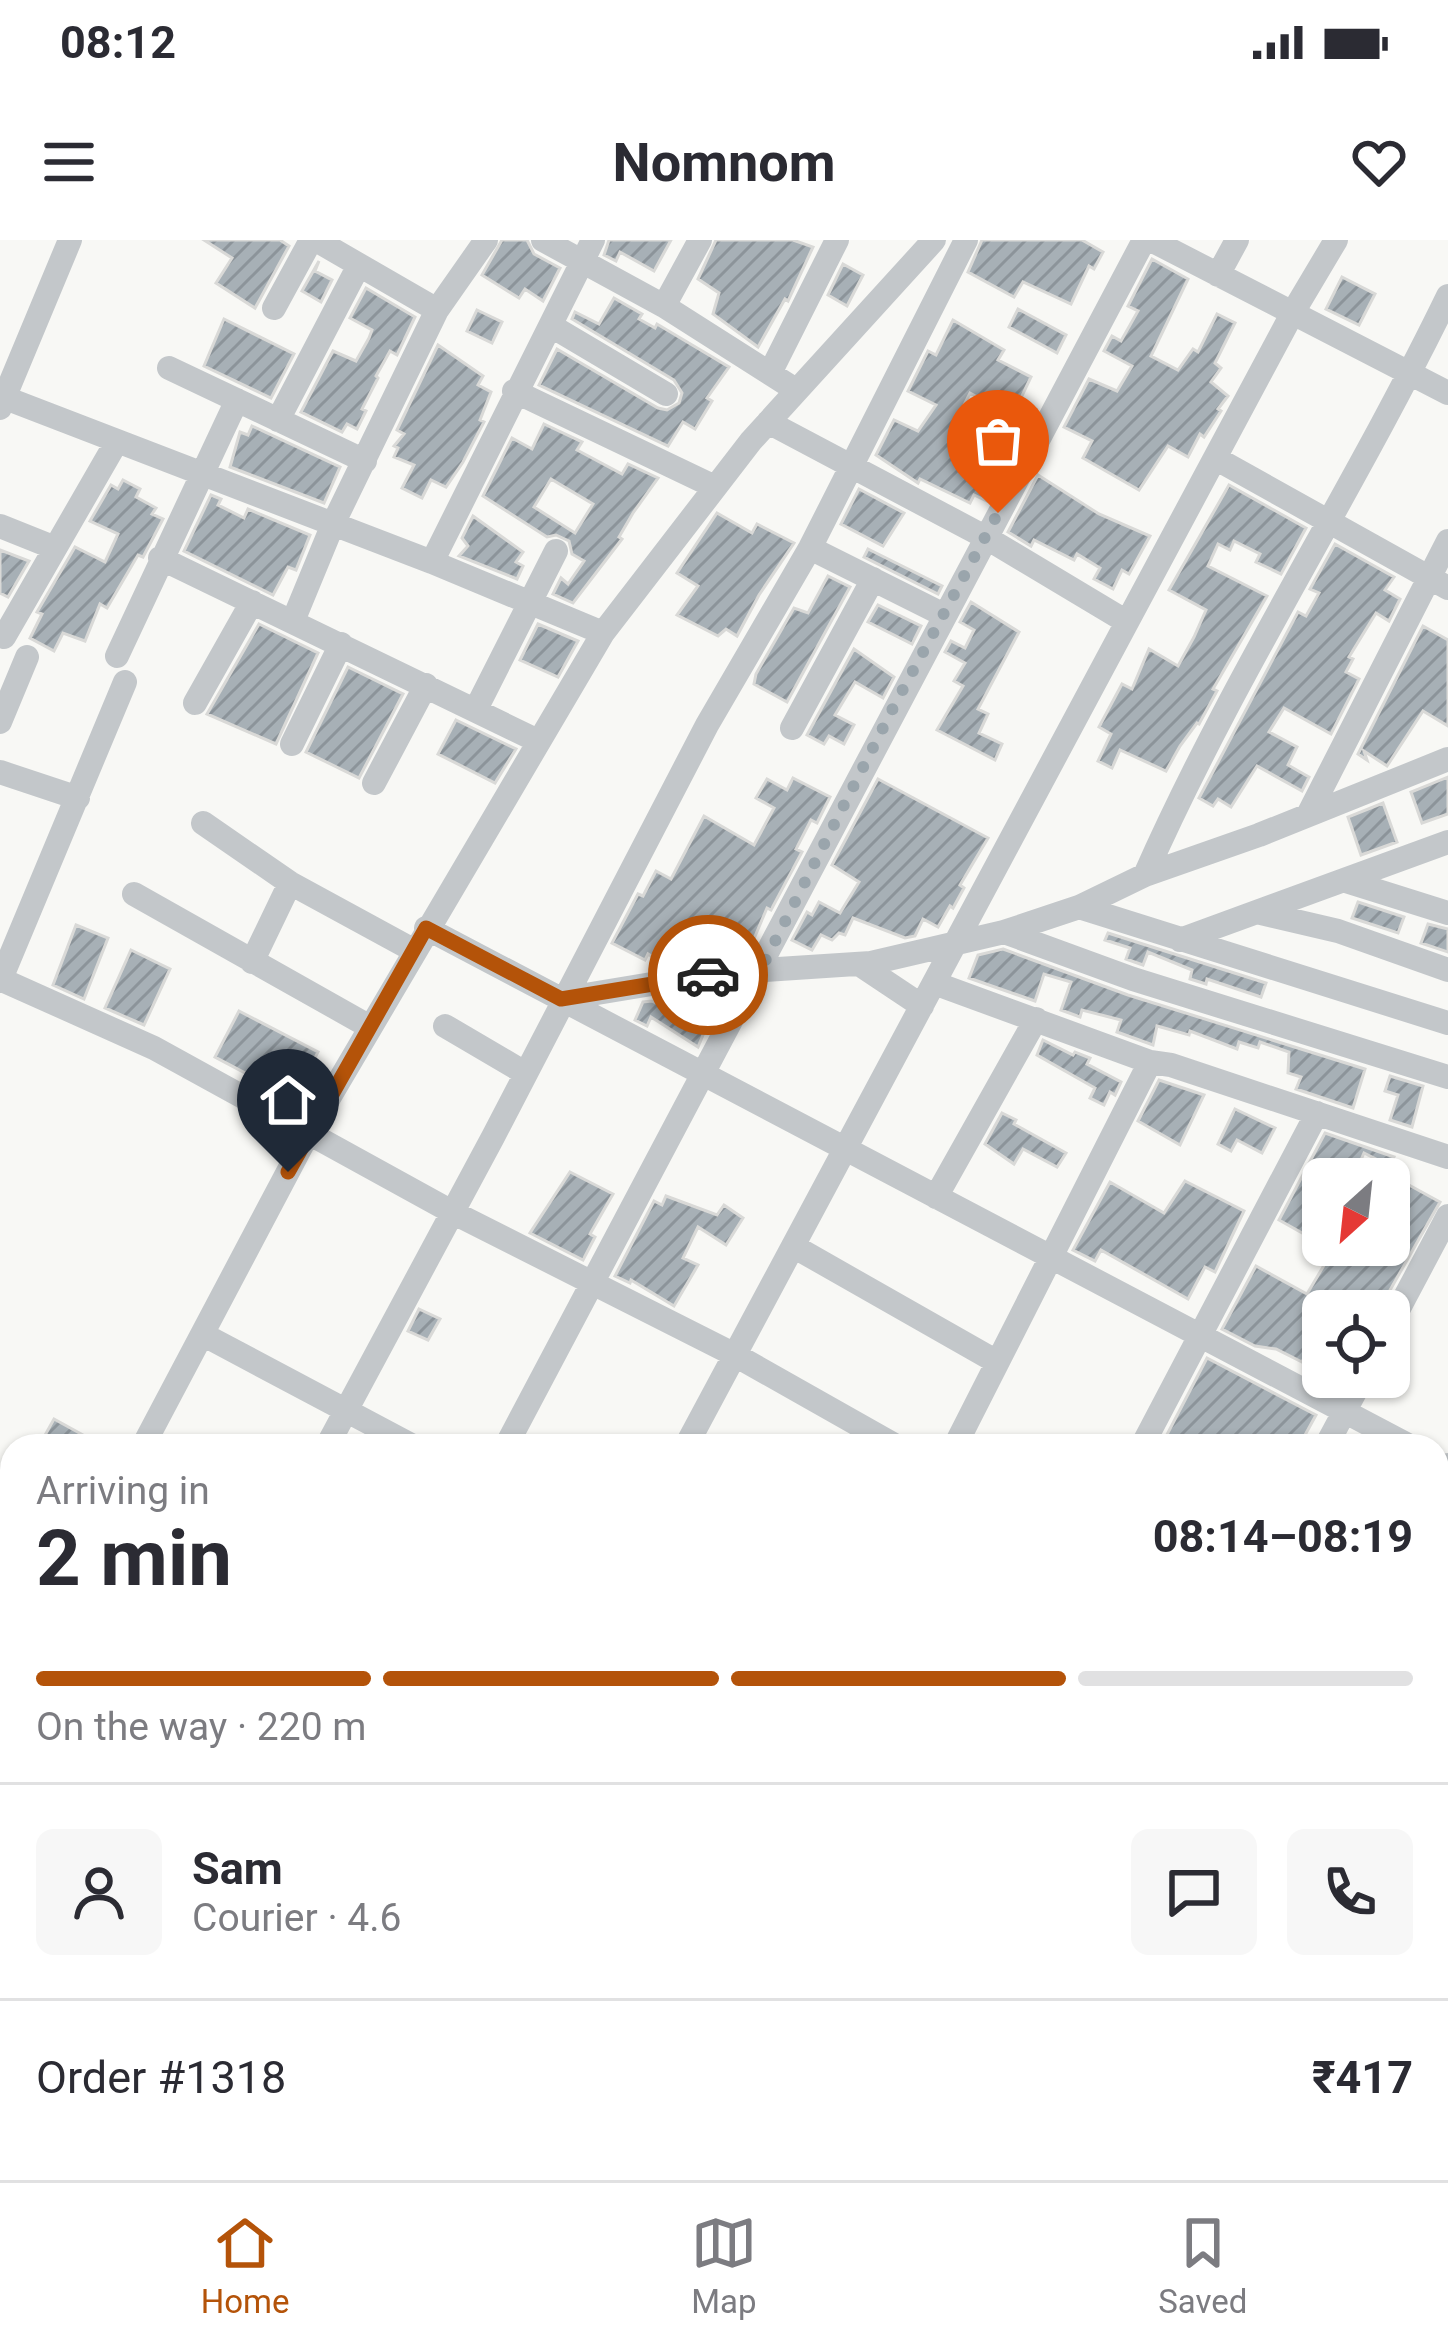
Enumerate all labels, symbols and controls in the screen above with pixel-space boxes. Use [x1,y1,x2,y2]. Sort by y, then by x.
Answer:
text: 08:12 [60,16,176,69]
icon: menu [36,129,102,195]
icon: heart [1346,129,1412,195]
text: Nomnom [613,131,835,194]
pin [947,390,1049,513]
icon: bag [965,408,1031,474]
courier [648,915,768,1035]
icon: car [675,942,741,1008]
pin [237,1049,339,1172]
icon: home [255,1067,321,1133]
north arrow [1302,1158,1410,1266]
map controls [1302,1158,1410,1398]
button: locate [1302,1290,1410,1398]
text: Arriving in [36,1468,210,1514]
text: 08:14–08:19 [1153,1510,1413,1563]
text: 2 min [36,1513,232,1604]
text: On the way · 220 m [36,1704,367,1750]
button: person [36,1829,162,1955]
button: chat [1131,1829,1257,1955]
button: phone [1287,1829,1413,1955]
text: Sam [192,1842,283,1895]
text: Courier · 4.6 [192,1895,401,1941]
text: Order #1318 [36,2051,286,2104]
text: ₹417 [1312,2051,1413,2104]
tab: Home [201,2210,289,2321]
tab: Map [691,2210,757,2321]
tab: Saved [1158,2210,1247,2321]

